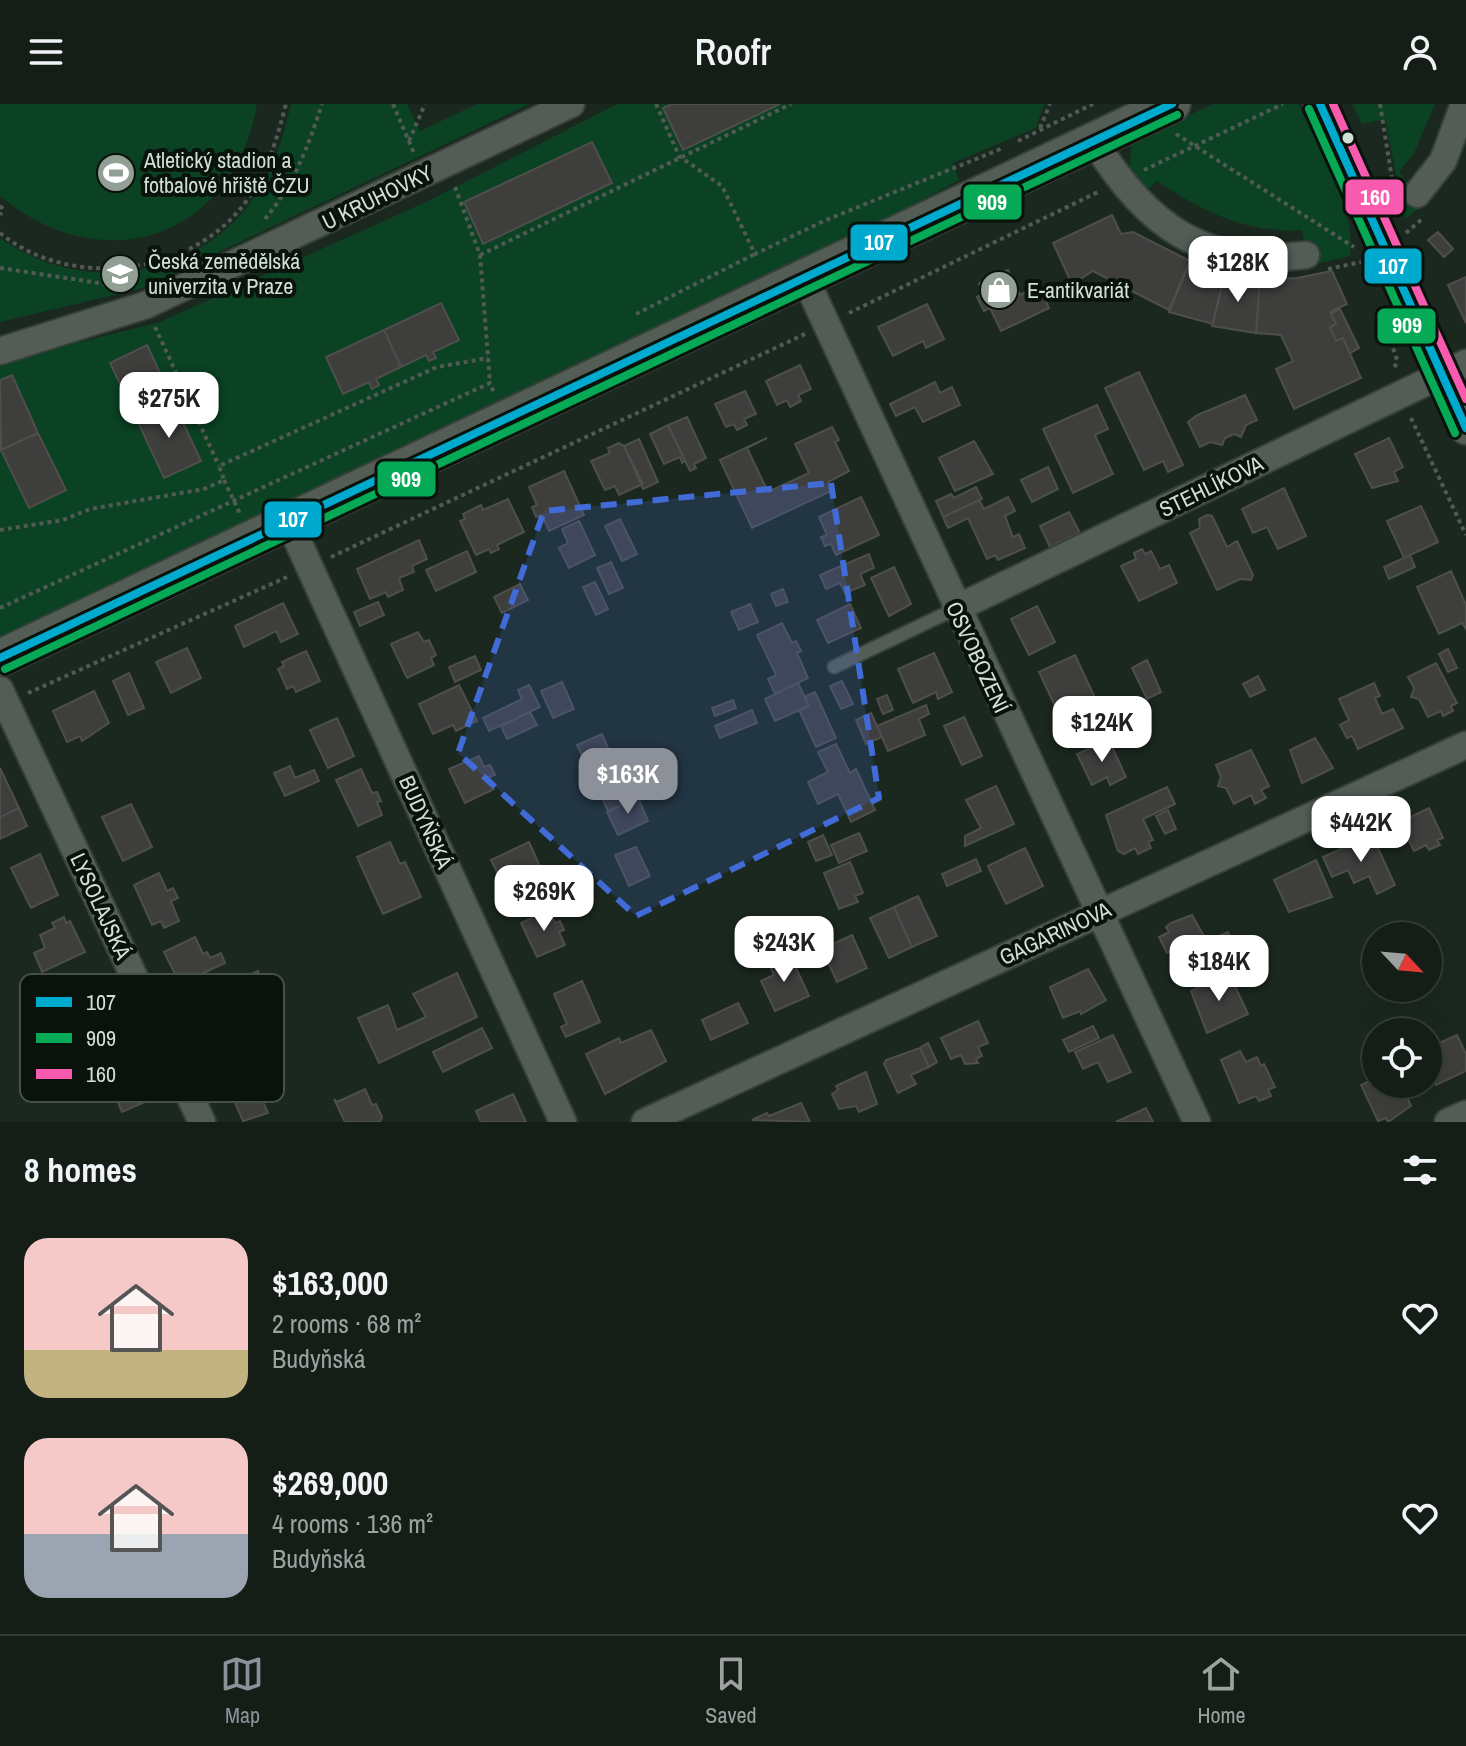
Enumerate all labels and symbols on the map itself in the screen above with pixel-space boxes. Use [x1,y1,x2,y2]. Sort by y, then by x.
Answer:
unlabelled marker [1340,130,1356,146]
place label: Atletický stadion a fotbalové hřiště ČZU [143,145,309,200]
sports icon: Atletický stadion a fotbalové hřiště ČZU [95,152,137,194]
street label: U KRUHOVKY [317,157,437,237]
line badge: 160 [1344,178,1405,216]
text: 160 [1360,182,1390,212]
line badge: 909 [962,183,1023,221]
text: 909 [977,187,1007,217]
line badge: 107 [849,223,909,262]
text: 107 [864,227,894,257]
pin: $128K [1182,236,1294,304]
place label: Česká zemědělská univerzita v Praze [148,246,300,301]
line badge: 107 [1363,247,1423,285]
text: 107 [1378,251,1408,281]
school or university icon: Česká zemědělská univerzita v Praze [99,253,141,295]
shop icon: E-antikvariát [978,269,1020,311]
place label: E-antikvariát [1027,275,1129,305]
line badge: 909 [1376,307,1437,345]
text: 909 [1392,310,1422,340]
pin: $275K [113,372,225,440]
street label: STEHLÍKOVA [1154,448,1269,524]
line badge: 909 [376,460,437,498]
text: 909 [391,464,421,494]
line badge: 107 [263,500,323,539]
text: 107 [278,504,308,534]
street label: OSVOBOZENÍ [939,597,1017,717]
pin: $124K [1046,696,1158,764]
pin: $163K [572,748,684,816]
street label: BUDYŇSKÁ [392,771,460,874]
pin: $442K [1305,796,1417,864]
street label: LYSOLAJSKÁ [63,848,139,965]
pin: $269K [488,865,600,933]
street label: GAGARINOVA [994,894,1117,972]
pin: $243K [728,916,840,984]
north arrow [1362,922,1442,1002]
pin: $184K [1163,935,1275,1003]
legend [20,974,284,1102]
text: 107 [86,987,116,1017]
text: 909 [86,1023,116,1053]
text: 160 [86,1059,116,1089]

